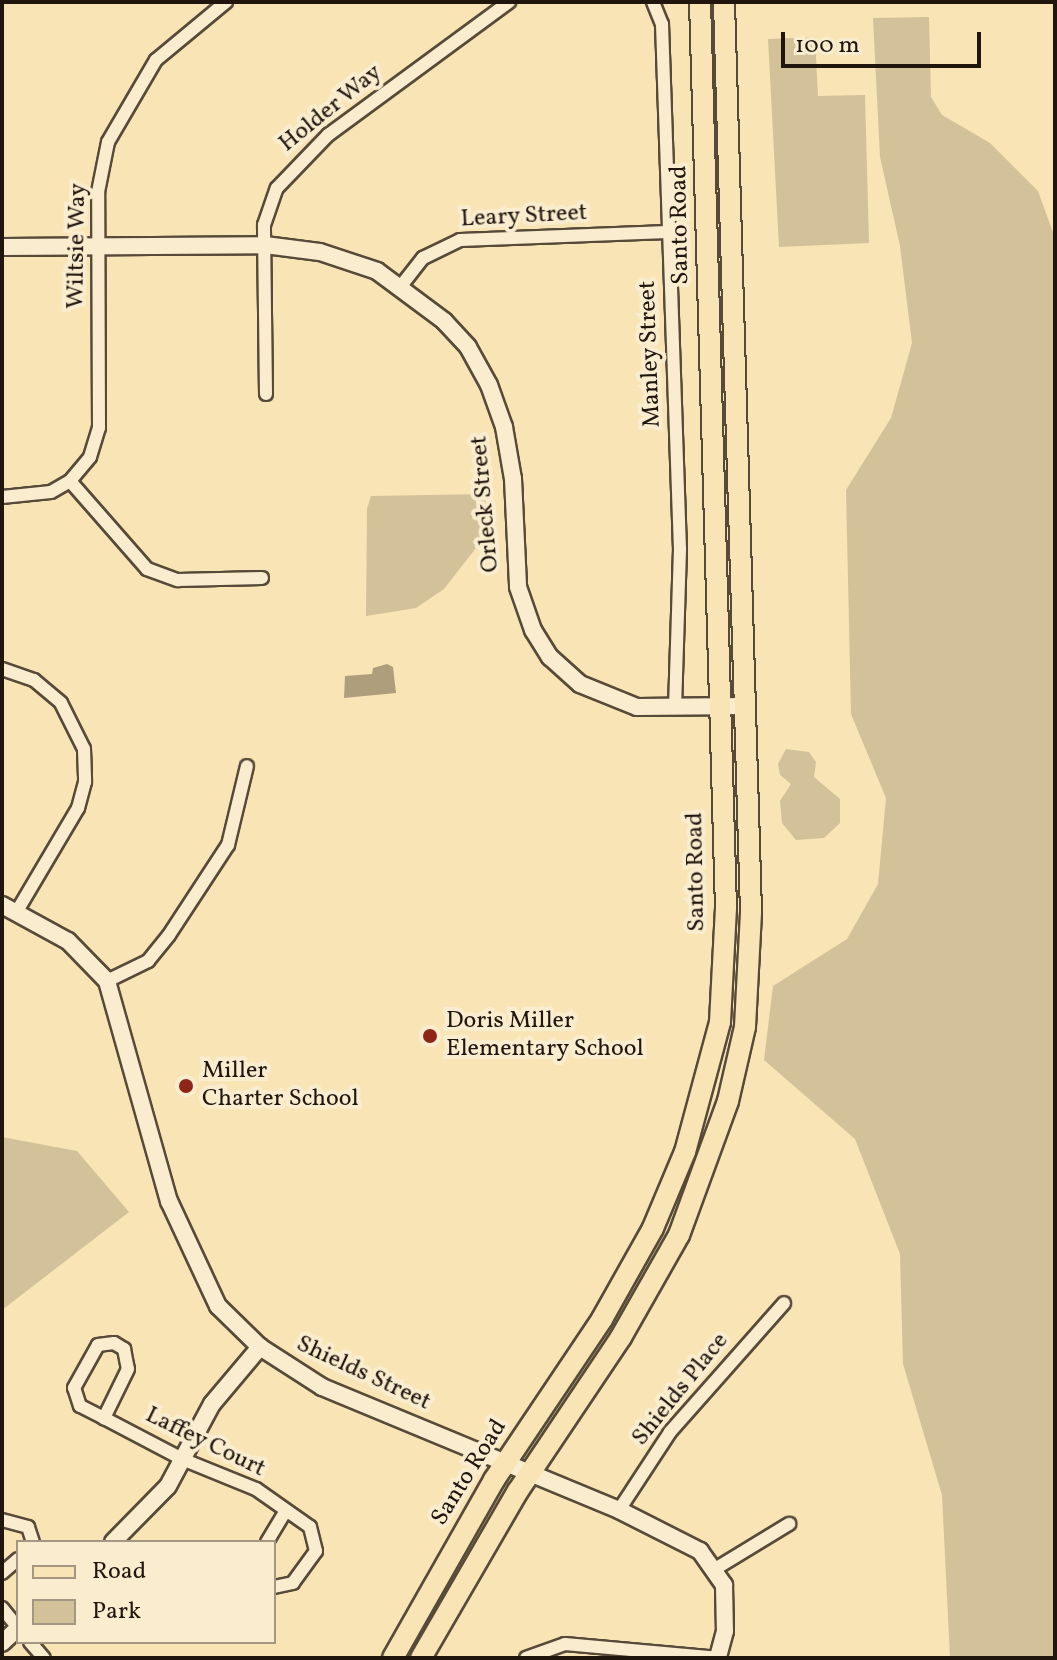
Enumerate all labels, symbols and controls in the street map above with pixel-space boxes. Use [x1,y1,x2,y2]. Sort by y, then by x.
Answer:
scale bar [785,16,985,66]
text: 100 m [795,29,860,63]
street label: Holder Way [274,59,388,159]
street label: Santo Road [666,165,696,285]
street label: Wiltsie Way [62,183,94,309]
street label: Leary Street [460,199,588,235]
street label: Manley Street [634,280,668,428]
street label: Orleck Street [466,434,506,574]
street label: Santo Road [682,812,712,932]
place label: Doris Miller Elementary School [446,1008,644,1064]
marker: Doris Miller Elementary School [421,1027,439,1045]
place label: Miller Charter School [202,1058,359,1114]
marker: Miller Charter School [177,1077,195,1095]
street label: Shields Place [627,1328,735,1452]
street label: Shields Street [291,1330,435,1418]
street label: Laffey Court [140,1401,270,1485]
street label: Santo Road [426,1415,514,1531]
legend [16,1540,276,1644]
text: Road [92,1555,146,1589]
text: Park [92,1595,141,1629]

